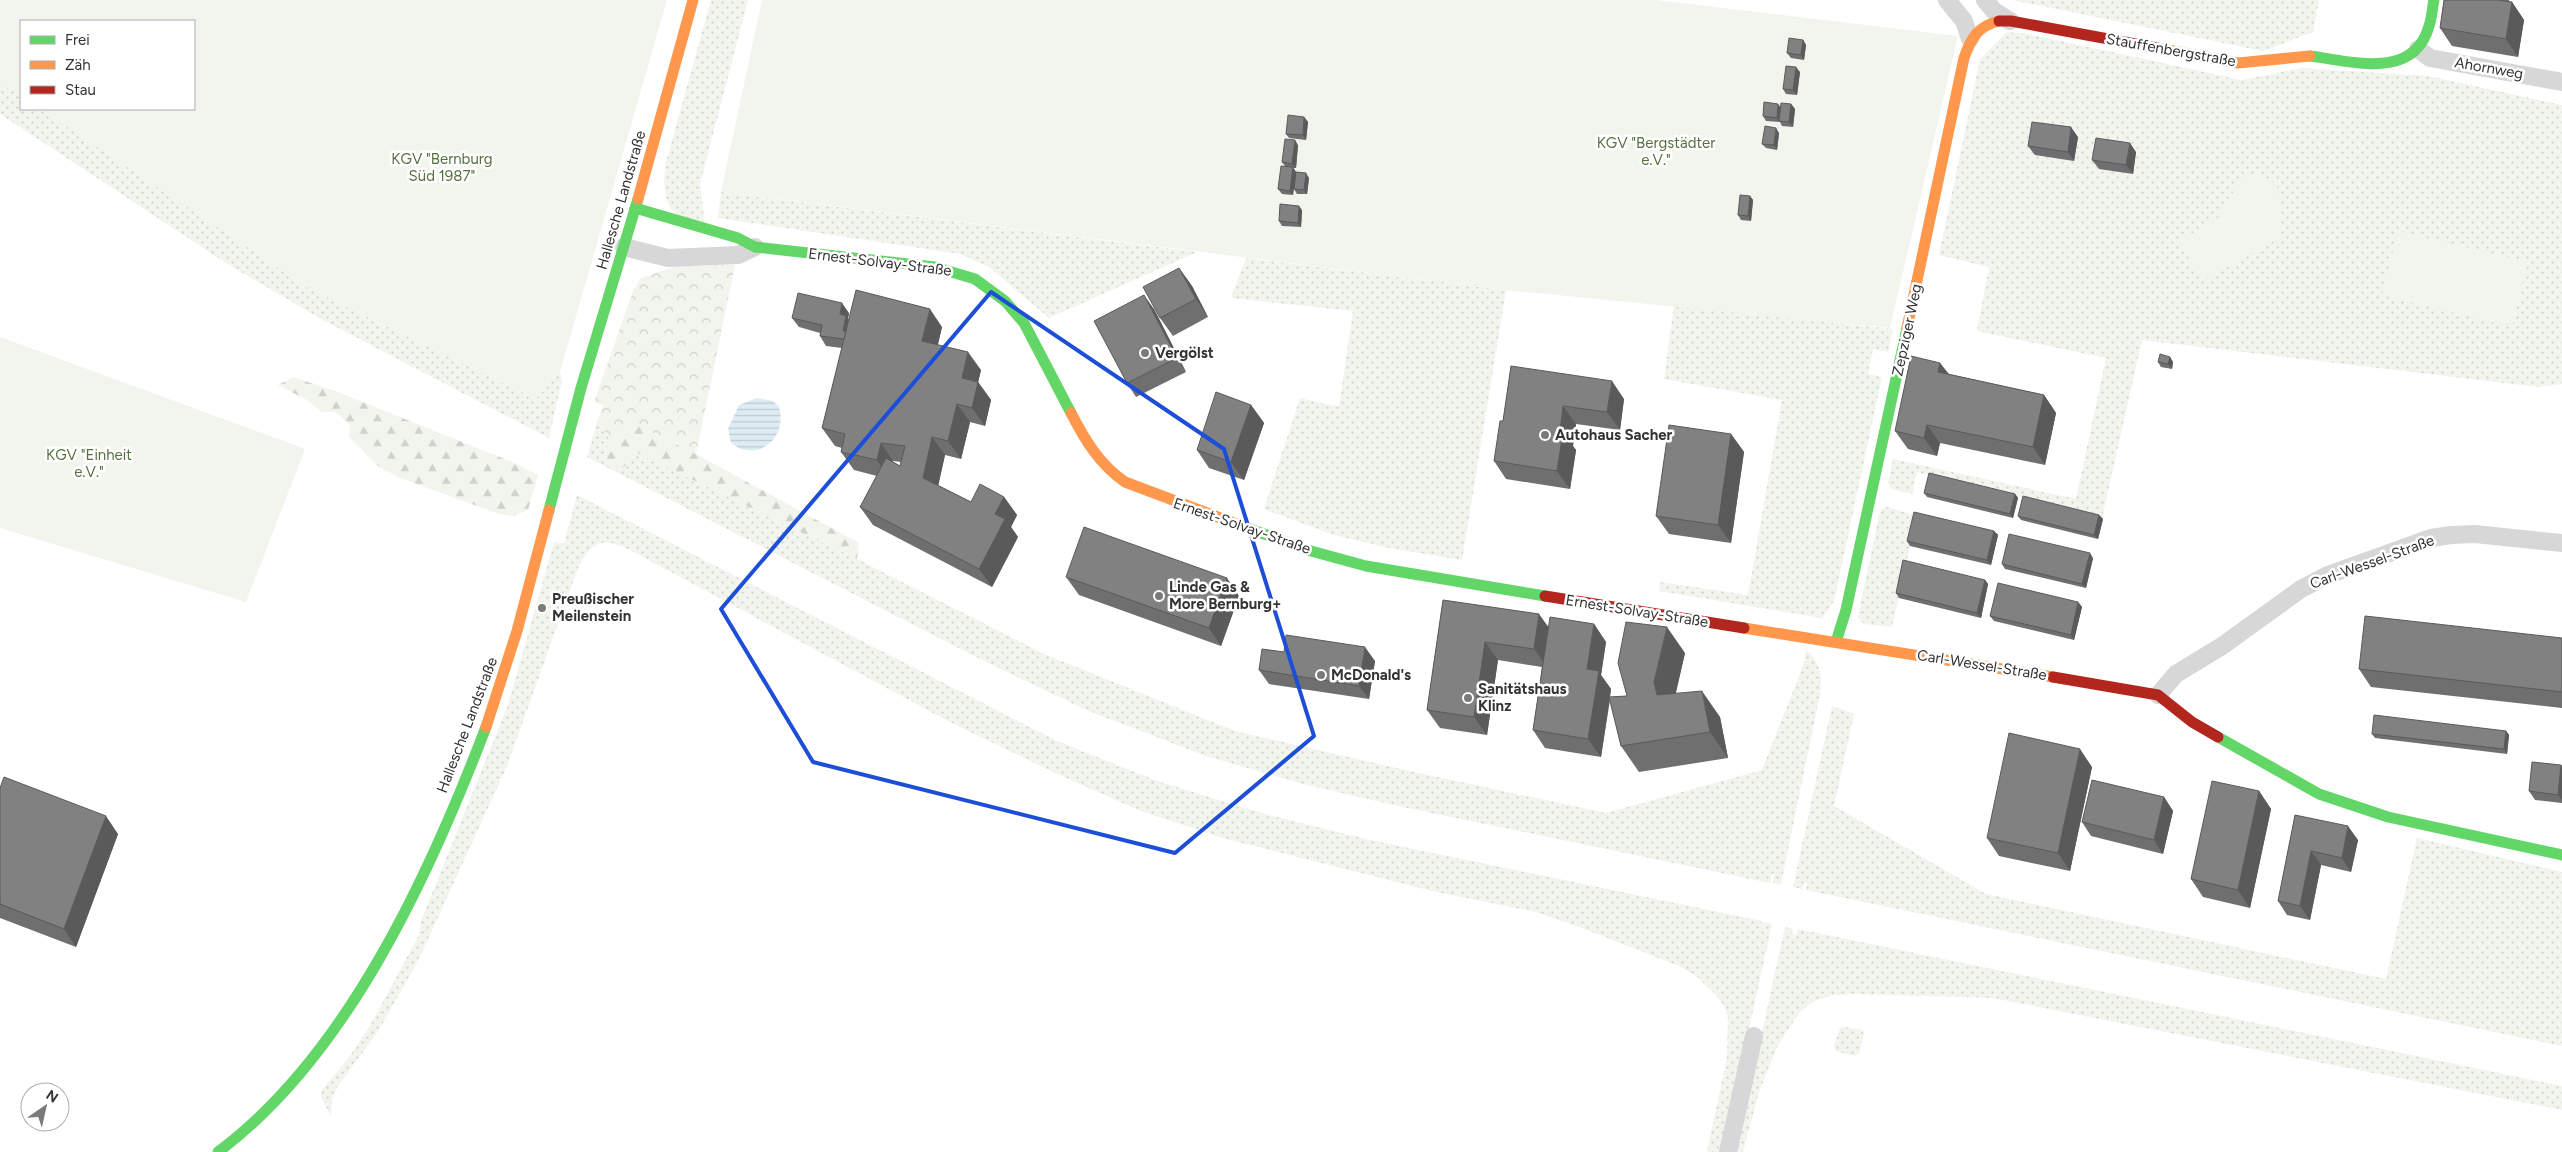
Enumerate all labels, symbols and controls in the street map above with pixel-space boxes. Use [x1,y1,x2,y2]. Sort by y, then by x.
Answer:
legend [20,20,195,110]
street label: Stauffenbergstraße [2105,30,2237,70]
text: Frei [65,31,90,49]
street label: Ahornweg [2453,53,2525,83]
text: Zäh [65,56,91,74]
text: Stau [65,81,96,99]
street label: Hallesche Landstraße [593,128,649,272]
park label: KGV "Bergstädter e.V." [1597,134,1715,169]
park label: KGV "Bernburg Süd 1987" [391,150,493,185]
street label: Ernest-Solvay-Straße [807,244,953,280]
street label: Zepziger Weg [1888,282,1926,378]
place label: Vergölst [1155,344,1214,362]
marker: Vergölst [1139,347,1151,359]
place label: Autohaus Sacher [1555,426,1673,444]
marker: Autohaus Sacher [1539,429,1551,441]
park label: KGV "Einheit e.V." [46,446,132,481]
street label: Ernest-Solvay-Straße [1171,494,1313,558]
street label: Carl-Wessel-Straße [2307,531,2437,593]
place label: Linde Gas & More Bernburg+ [1169,578,1281,613]
place label: Preußischer Meilenstein [552,590,634,625]
marker: Linde Gas & More Bernburg+ [1153,590,1165,602]
street label: Ernest-Solvay-Straße [1564,591,1710,631]
marker: Preußischer Meilenstein [536,602,548,614]
street label: Carl-Wessel-Straße [1916,646,2048,684]
street label: Hallesche Landstraße [433,655,501,795]
place label: McDonald's [1331,666,1411,684]
marker: McDonald's [1315,669,1327,681]
place label: Sanitätshaus Klinz [1478,680,1567,715]
marker: Sanitätshaus Klinz [1462,692,1474,704]
north arrow [20,1082,70,1132]
text: N [43,1087,61,1107]

